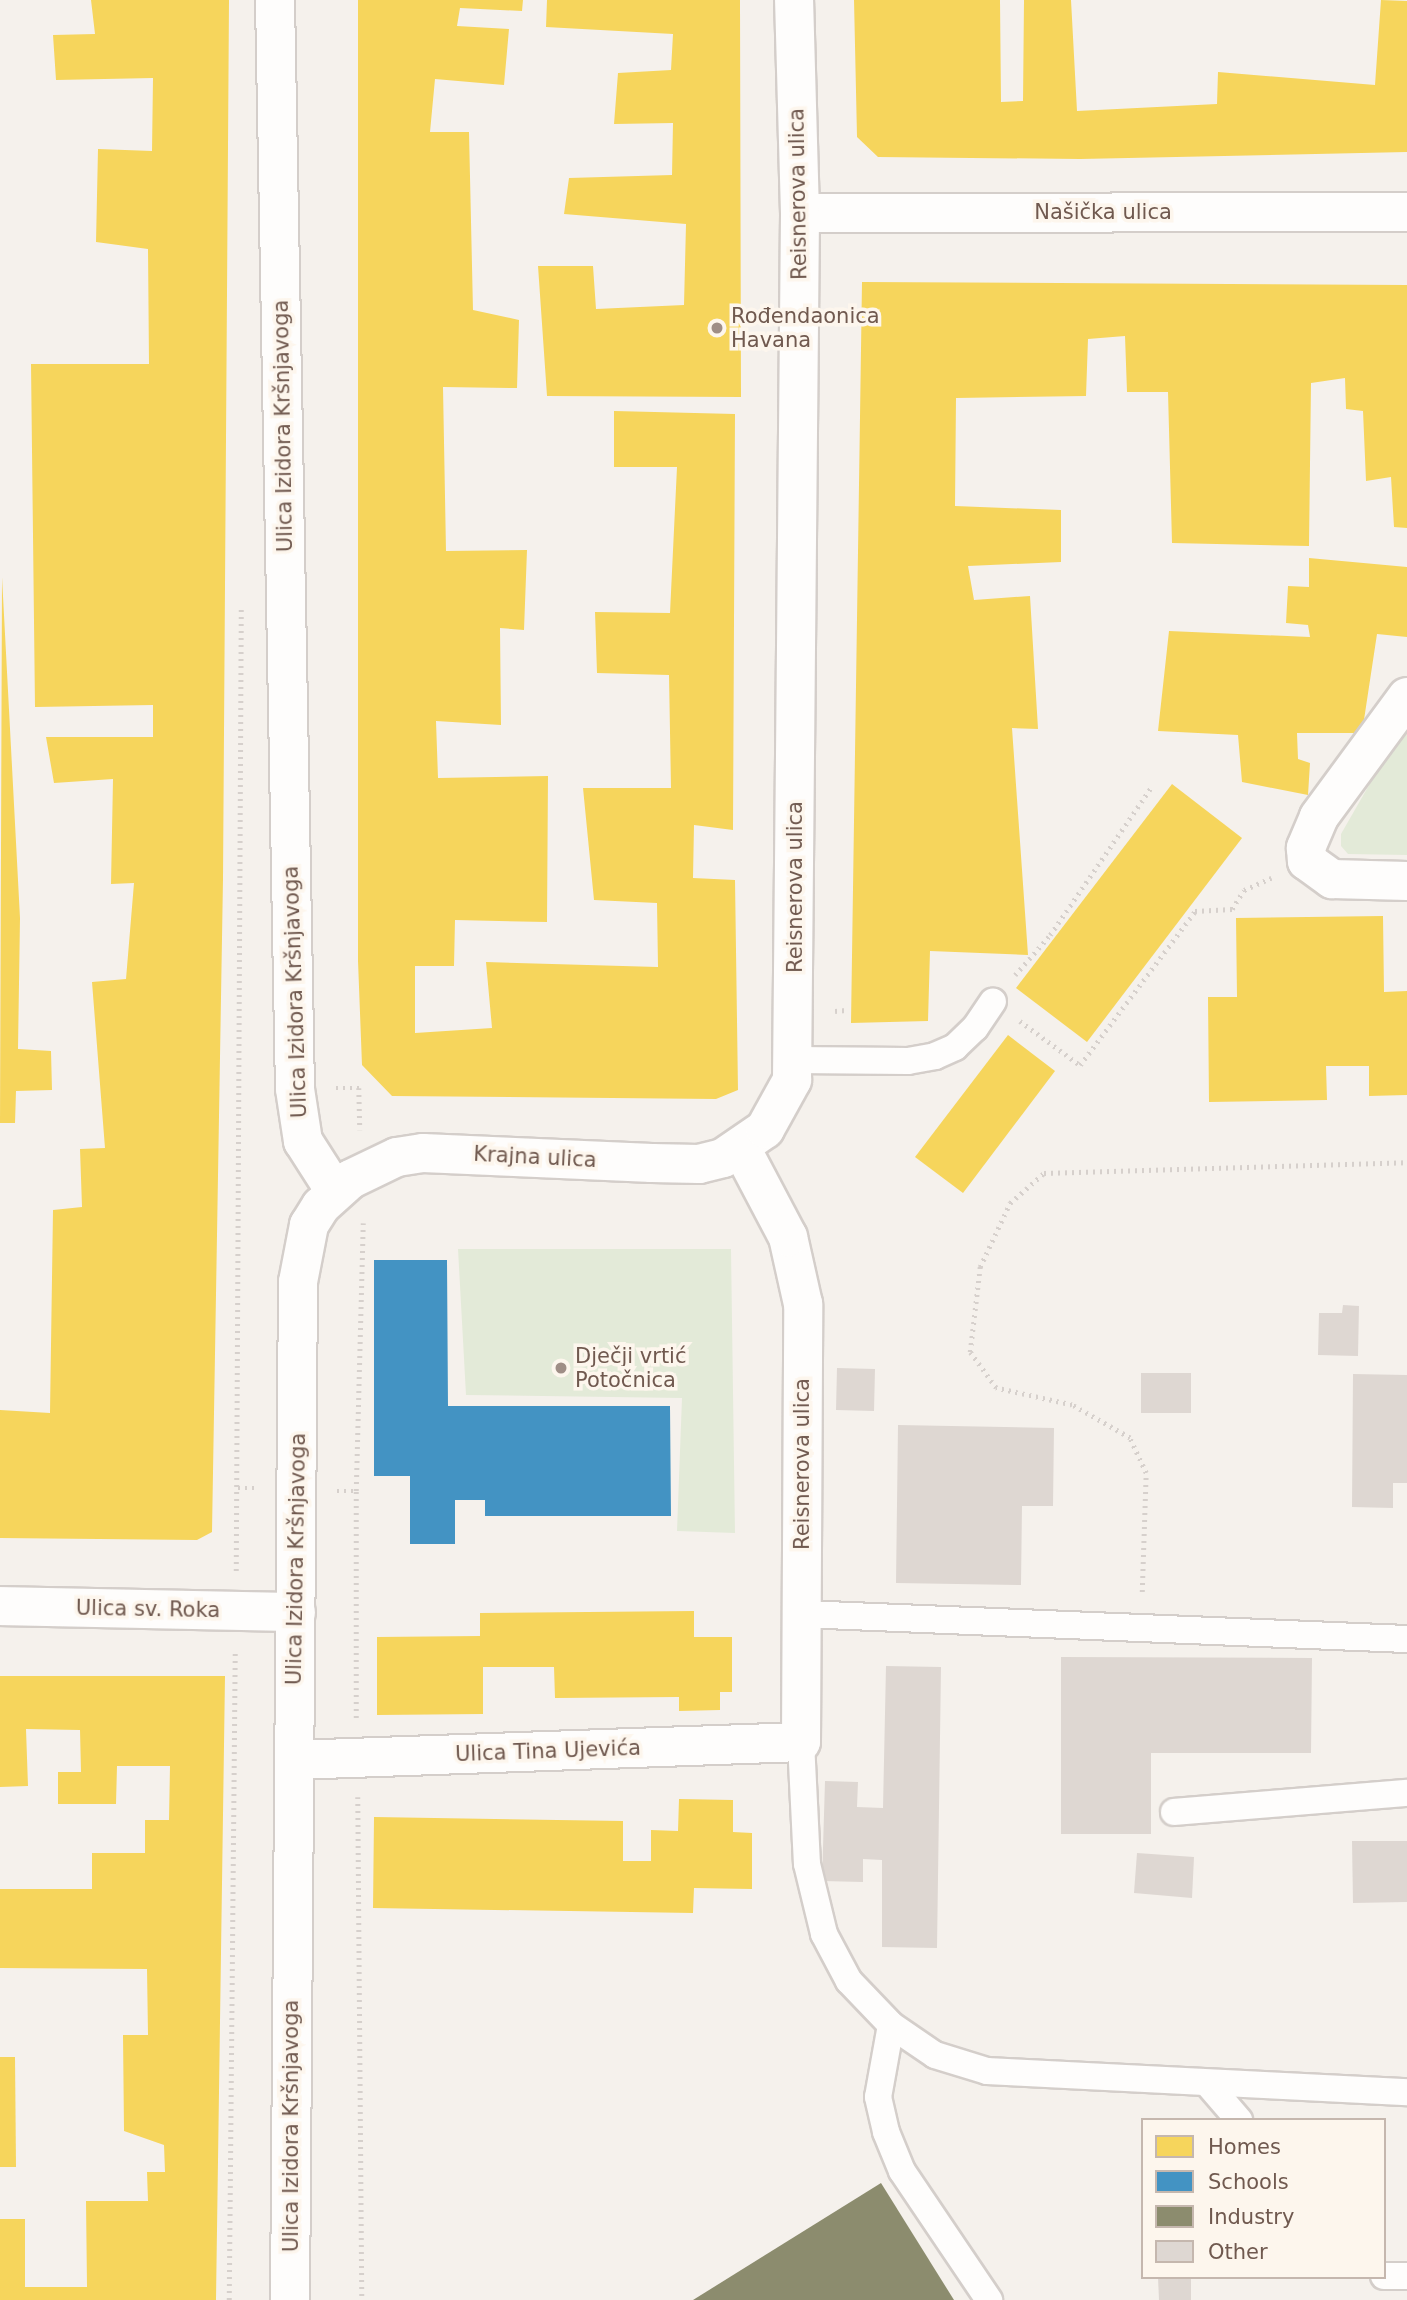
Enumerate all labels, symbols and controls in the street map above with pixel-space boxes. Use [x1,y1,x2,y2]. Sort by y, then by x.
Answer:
street label: Reisnerova ulica [784,108,812,280]
street label: Našička ulica [1034,199,1172,225]
street label: Ulica Izidora Kršnjavoga [268,300,298,552]
place label: Rođendaonica Havana [731,303,880,353]
marker: Rođendaonica Havana [709,320,725,336]
street label: Reisnerova ulica [782,801,808,973]
street label: Ulica Izidora Kršnjavoga [278,865,312,1119]
street label: Krajna ulica [473,1141,597,1173]
place label: Dječji vrtić Potočnica [575,1343,686,1393]
marker: Dječji vrtić Potočnica [553,1360,569,1376]
street label: Reisnerova ulica [789,1378,815,1550]
street label: Ulica Izidora Kršnjavoga [281,1433,311,1685]
street label: Ulica sv. Roka [76,1595,220,1623]
street label: Ulica Tina Ujevića [455,1735,641,1767]
street label: Ulica Izidora Kršnjavoga [278,2000,304,2252]
legend [1141,2118,1386,2279]
text: Homes [1208,2135,1281,2159]
text: Schools [1208,2170,1289,2194]
text: Industry [1208,2205,1294,2229]
text: Other [1208,2240,1268,2264]

